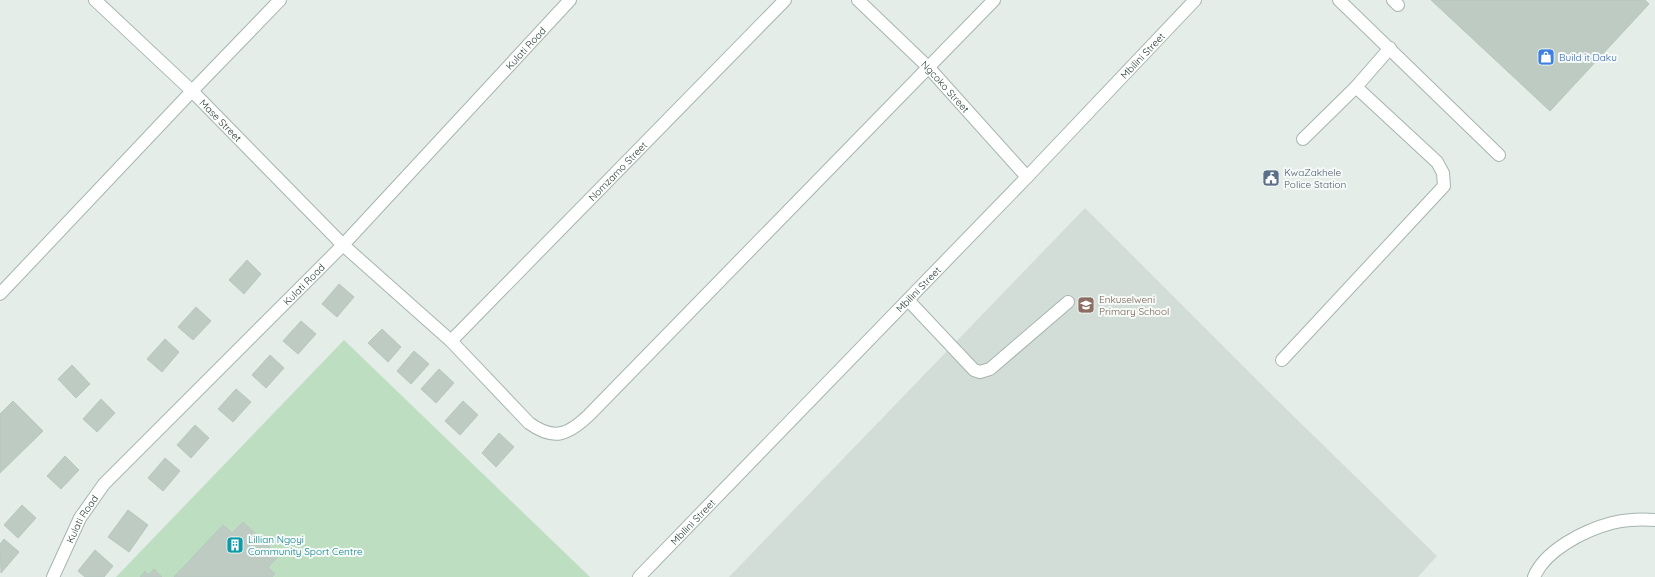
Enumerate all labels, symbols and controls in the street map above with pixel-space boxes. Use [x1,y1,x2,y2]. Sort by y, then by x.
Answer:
street label: Kulati Road [503,24,549,73]
street label: Mbilini Street [1118,29,1168,82]
shop icon: Build it Daku [1536,47,1556,67]
place label: Build it Daku [1559,51,1617,64]
street label: Ngcoko Street [918,58,972,116]
street label: Mase Street [197,97,245,145]
street label: Nomzamo Street [586,138,650,204]
place label: KwaZakhele Police Station [1284,166,1346,191]
public building icon: KwaZakhele Police Station [1261,168,1281,188]
street label: Kulati Road [280,261,328,308]
street label: Mbilini Street [893,263,944,315]
place label: Enkuselweni Primary School [1099,293,1169,318]
school or university icon: Enkuselweni Primary School [1076,295,1096,315]
street label: Kulati Road [63,492,101,545]
street label: Mbilini Street [668,496,719,548]
place label: Lillian Ngoyi Community Sport Centre [248,533,363,558]
building icon: Lillian Ngoyi Community Sport Centre [225,535,245,555]

